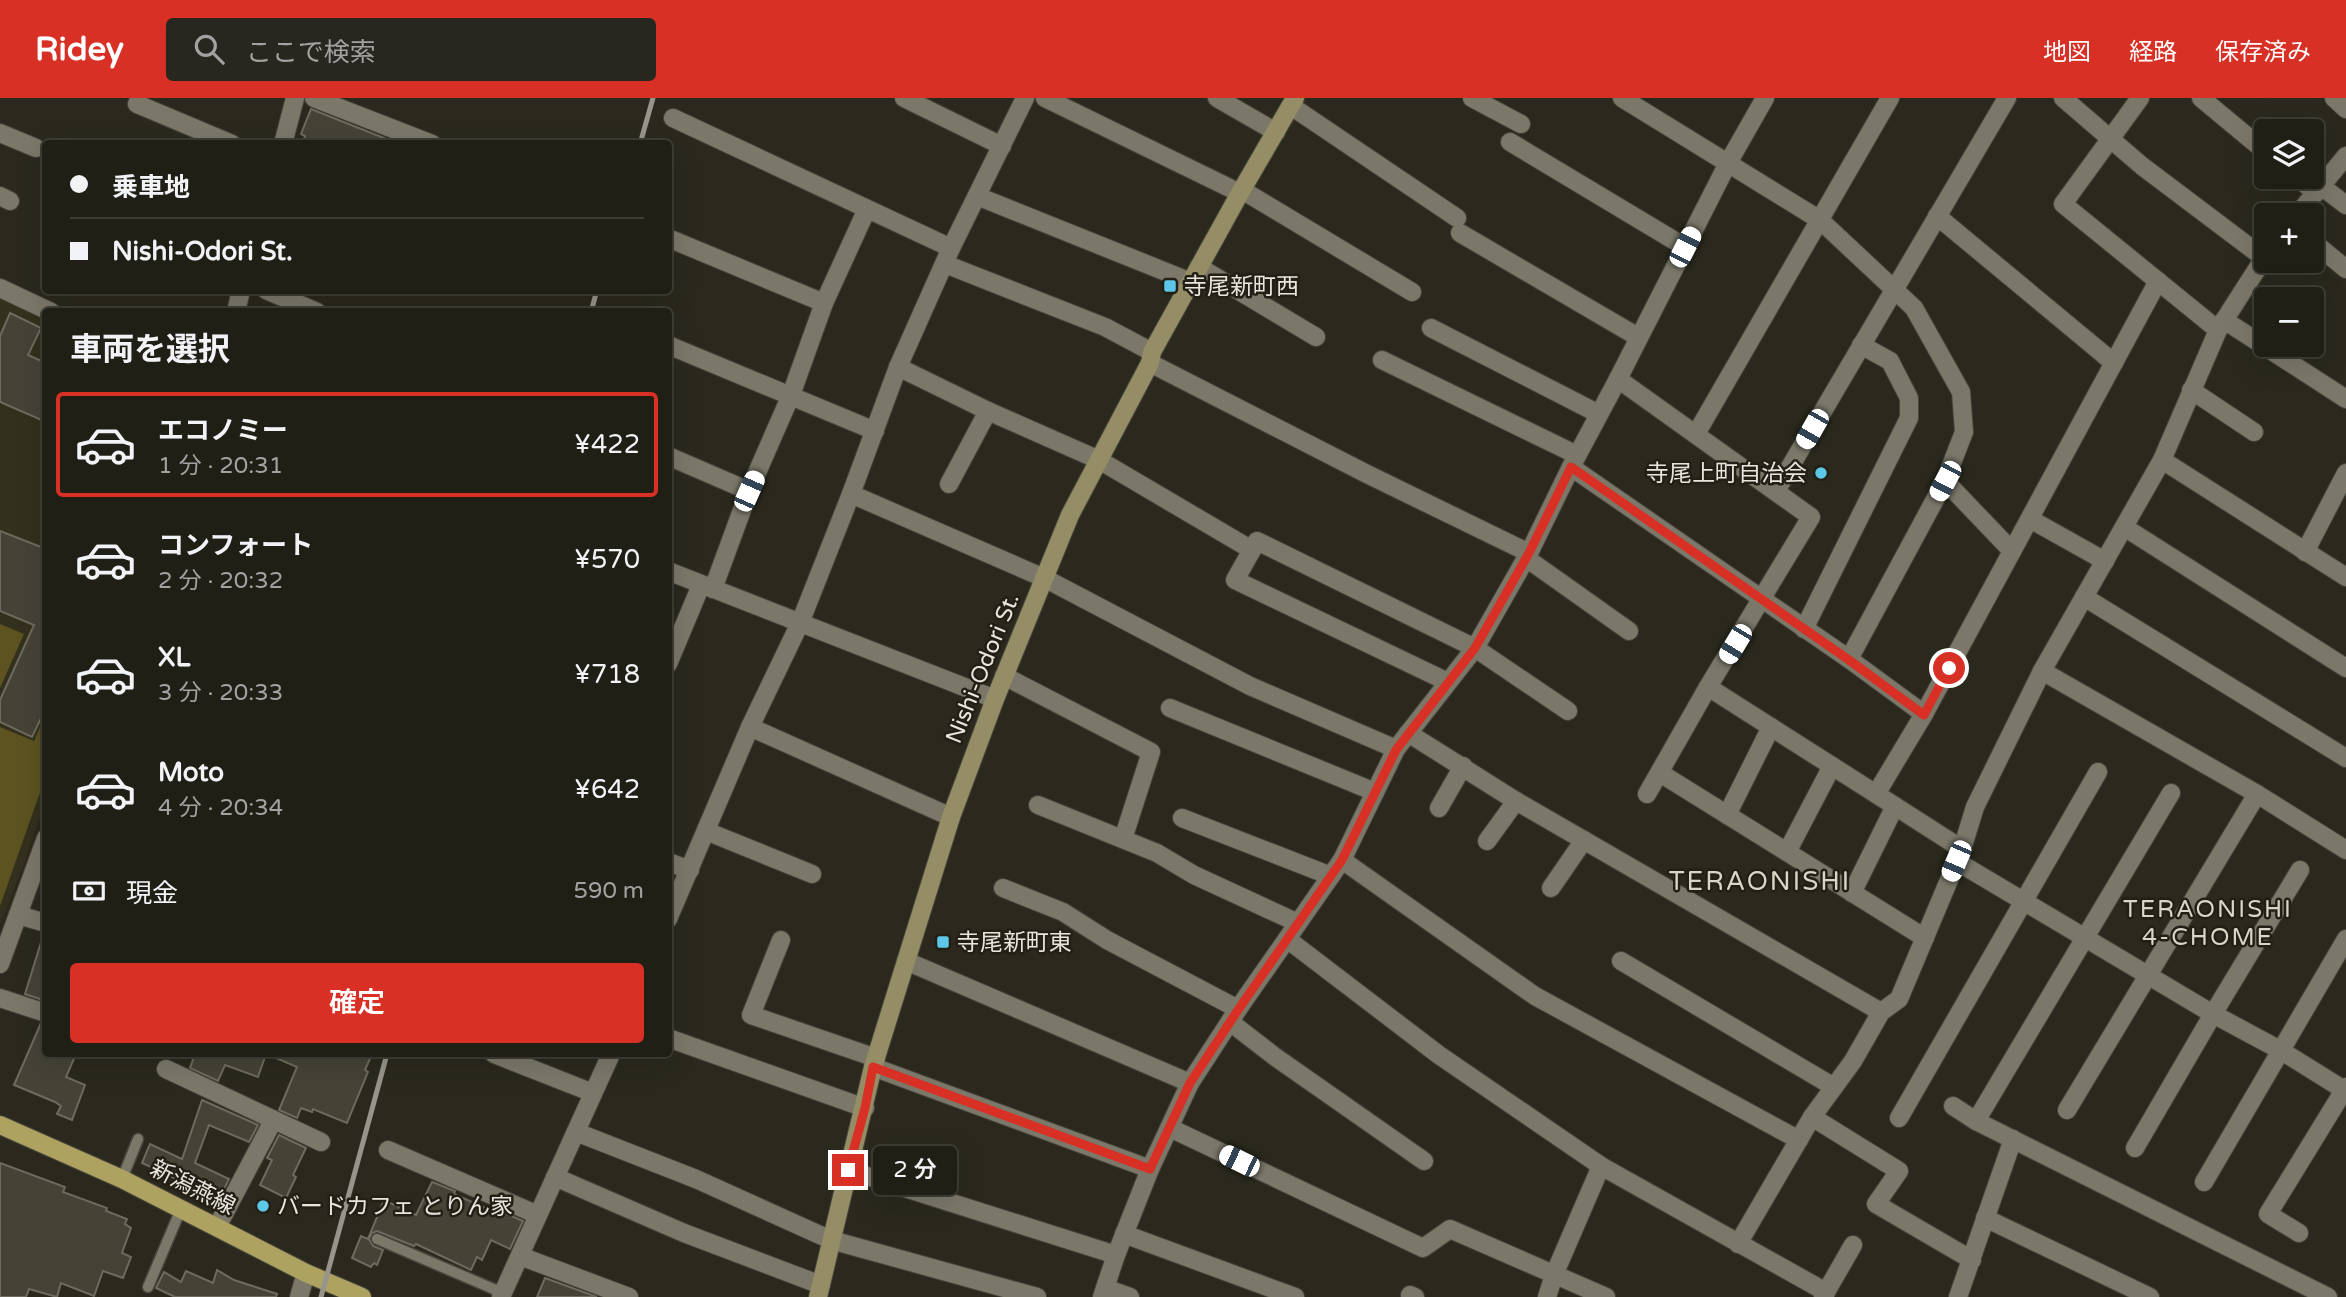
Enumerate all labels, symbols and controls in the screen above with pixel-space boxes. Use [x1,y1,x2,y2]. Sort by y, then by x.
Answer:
search box [166,18,656,81]
text: Ridey [35,30,124,69]
icon: search [190,30,228,68]
text: ここで検索 [246,37,376,68]
text: 地図 [2043,38,2091,67]
text: 経路 [2129,38,2177,67]
text: 保存済み [2215,38,2311,67]
map controls [2254,119,2324,357]
button: layers [2254,119,2324,189]
text: 乗車地 [112,172,190,203]
button: + [2254,203,2324,273]
car [1667,224,1704,270]
text: Nishi-Odori St. [112,236,293,267]
place label: 寺尾新町西 [1184,273,1299,301]
marker: 寺尾新町西 [1162,278,1178,294]
button: − [2254,287,2324,357]
text: 車両を選択 [70,331,230,369]
car [1793,406,1832,452]
icon: car [74,413,137,476]
text: エコノミー [158,415,288,446]
text: ¥422 [574,429,640,460]
text: 1 分 · 20:31 [158,452,283,480]
car [1926,458,1965,504]
place label: 寺尾上町自治会 [1646,460,1807,488]
marker: 寺尾上町自治会 [1813,465,1829,481]
car [731,468,768,514]
icon: car [74,528,137,591]
text: コンフォート [158,530,313,561]
text: ¥570 [574,544,640,575]
text: 2 分 · 20:32 [158,567,283,595]
street label: Nishi-Odori St. [940,589,1026,748]
car [1716,621,1755,667]
text: XL [158,642,190,673]
icon: car [74,643,137,706]
route start [1933,652,1965,684]
text: ¥718 [574,659,640,690]
text: 3 分 · 20:33 [158,679,283,707]
text: Moto [158,757,224,788]
icon: car [74,758,137,821]
text: ¥642 [574,774,640,805]
text: 4 分 · 20:34 [158,794,283,822]
car [1939,838,1974,884]
district label: TERAONISHI [1669,866,1851,897]
icon: cash [70,872,108,910]
text: 590 m [574,877,644,905]
text: 現金 [126,878,178,909]
district label: TERAONISHI 4-CHOME [2123,895,2293,952]
place label: 寺尾新町東 [957,929,1072,957]
marker: 寺尾新町東 [935,934,951,950]
button: 確定 [70,963,644,1043]
car [1216,1142,1263,1180]
callout: 2 分 [872,1146,956,1194]
route end [832,1154,864,1186]
street label: 新潟燕線 [145,1155,240,1221]
text: 2 分 [893,1156,937,1184]
place label: バードカフェ とりん家 [277,1193,513,1221]
marker: バードカフェ とりん家 [255,1198,271,1214]

